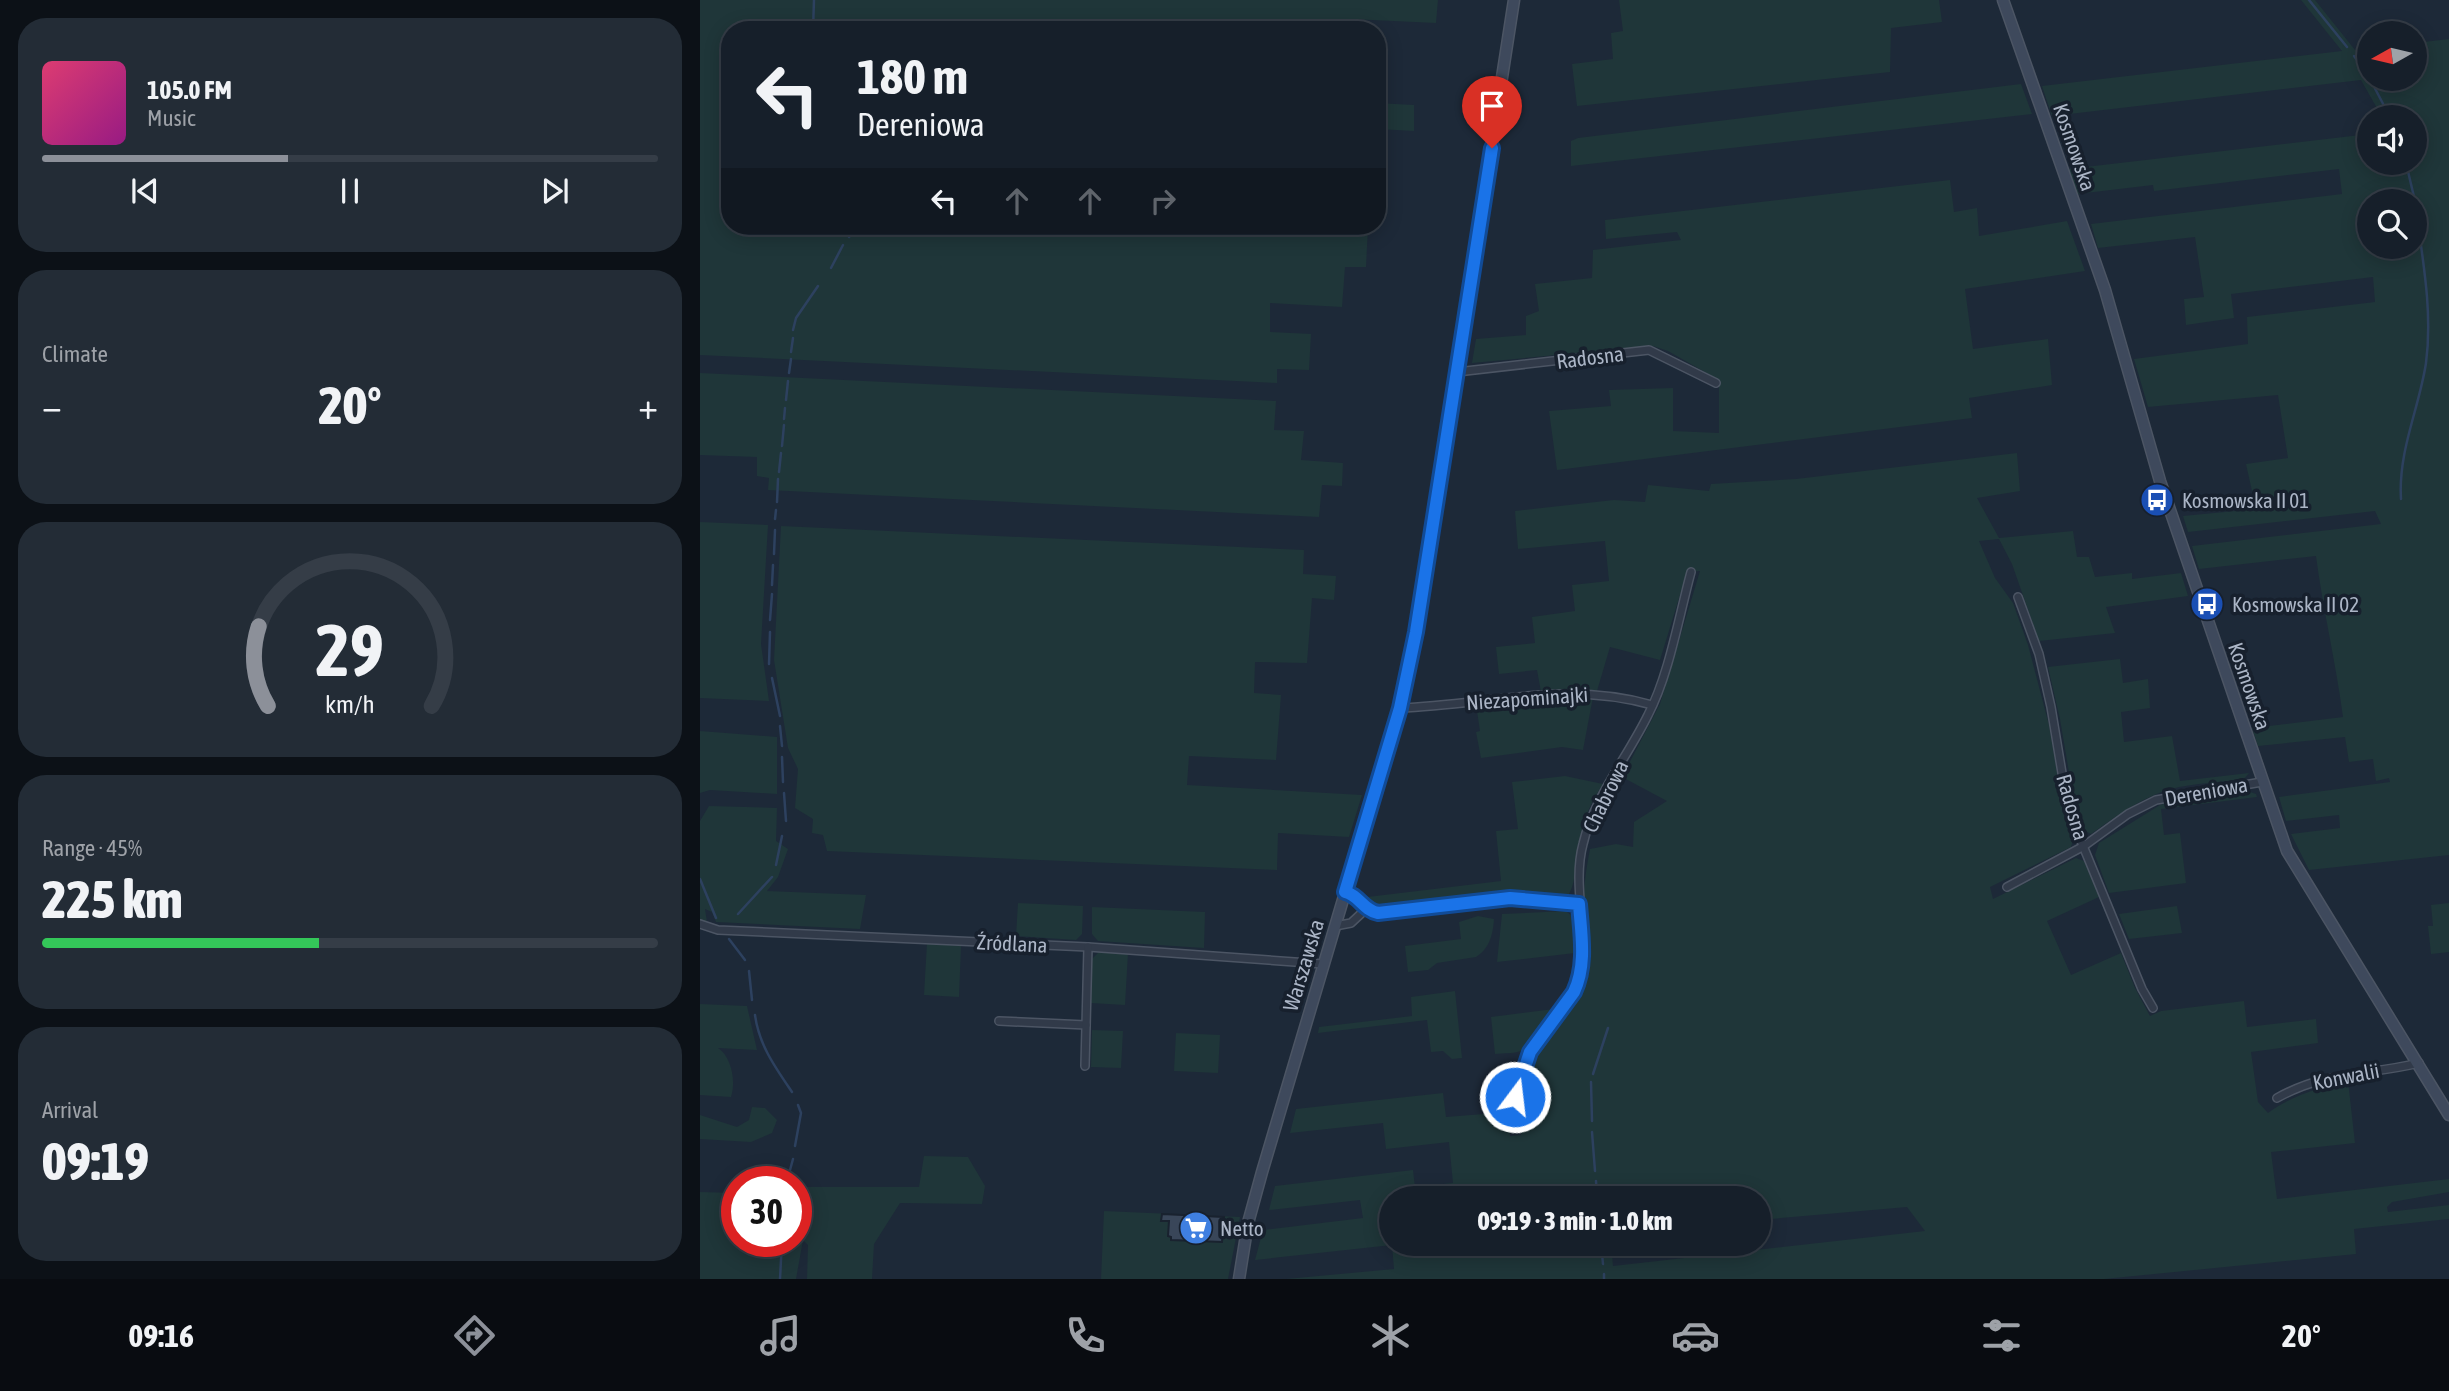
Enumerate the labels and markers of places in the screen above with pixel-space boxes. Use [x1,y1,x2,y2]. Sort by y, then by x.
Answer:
pin [1462,76,1522,148]
bus stop icon: Kosmowska II 01 [2138,481,2176,519]
place label: Kosmowska II 01 [2182,488,2309,512]
bus stop icon: Kosmowska II 02 [2188,585,2226,623]
place label: Kosmowska II 02 [2232,592,2359,616]
supermarket icon: Netto [1177,1209,1215,1247]
place label: Netto [1220,1216,1264,1240]

